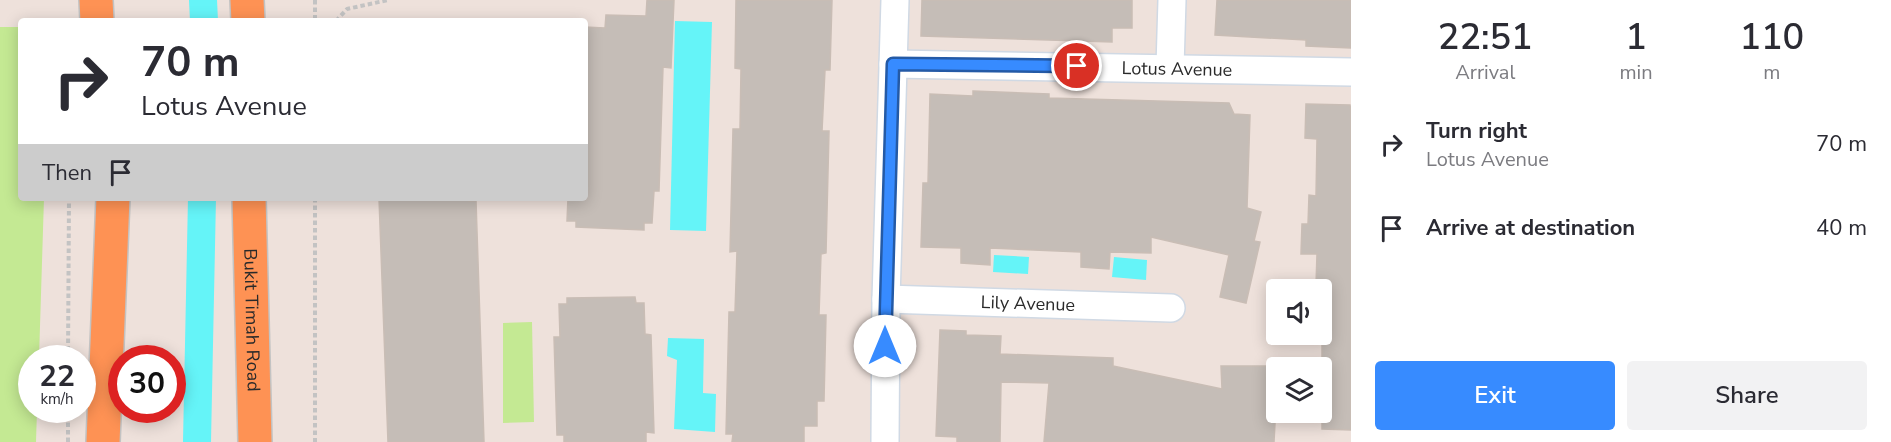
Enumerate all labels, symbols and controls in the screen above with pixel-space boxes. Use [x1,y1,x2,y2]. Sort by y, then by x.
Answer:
text: 22:51 [1438,13,1533,62]
text: 1 [1625,13,1647,62]
text: 110 [1739,13,1804,62]
text: 70 m [141,34,240,91]
pin [1051,40,1102,91]
icon: right [42,42,120,120]
icon: arrive [1060,49,1093,82]
street label: Lotus Avenue [1121,56,1232,82]
text: Arrival [1455,59,1515,86]
text: min [1620,59,1653,86]
text: m [1763,59,1780,86]
text: Lotus Avenue [141,88,307,125]
text: Turn right [1426,116,1527,146]
icon: right [1375,128,1408,161]
text: 70 m [1816,129,1867,159]
text: Lotus Avenue [1426,146,1549,173]
icon: arrive [104,156,137,189]
text: Then [42,158,92,188]
icon: arrive [1375,212,1408,245]
text: Arrive at destination [1426,213,1635,243]
text: 40 m [1816,213,1867,243]
street label: Bukit Timah Road [238,248,266,392]
map controls [1266,279,1332,423]
button: sound [1266,279,1332,345]
street label: Lily Avenue [980,290,1075,317]
position arrow [853,314,917,378]
speed limit sign: 30 [108,345,186,423]
text: 22 [39,356,75,397]
button: layers [1266,357,1332,423]
button: Exit [1375,361,1615,430]
button: Share [1627,361,1867,430]
text: km/h [40,389,74,409]

